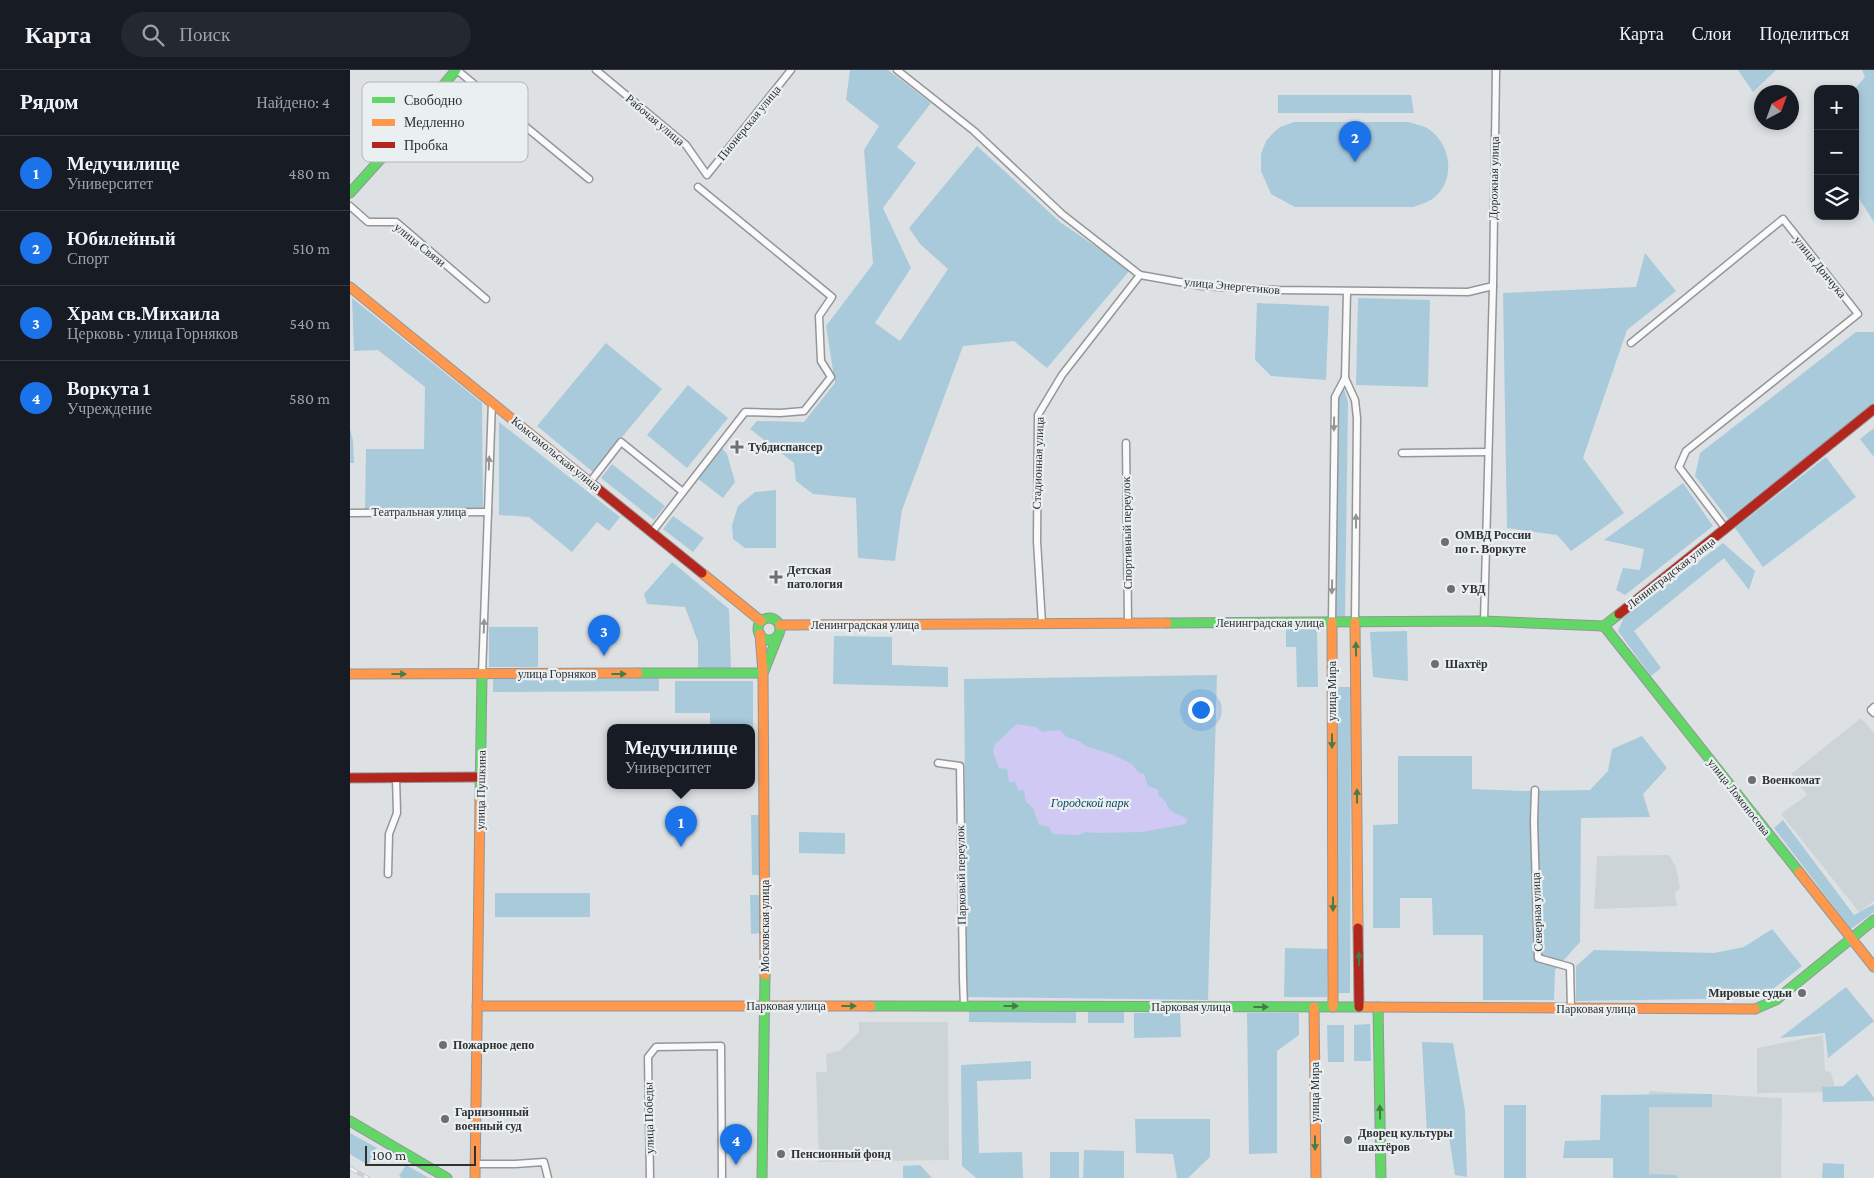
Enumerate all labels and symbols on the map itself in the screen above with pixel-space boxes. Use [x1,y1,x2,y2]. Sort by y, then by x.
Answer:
legend [362,82,528,162]
street label: Пионерская улица [714,82,784,163]
north arrow [1754,85,1799,130]
street label: Рабочая улица [623,91,688,149]
text: Свободно [404,92,462,108]
text: Медленно [404,114,465,130]
pin: 2 [1339,121,1371,162]
street label: Дорожная улица [1486,136,1502,220]
text: Пробка [404,137,449,153]
street label: улица Связи [391,220,449,270]
street label: улица Дончука [1791,233,1850,301]
street label: улица Энергетиков [1183,275,1281,297]
street label: Комсомольская улица [509,414,604,495]
street label: Стадионная улица [1029,416,1047,510]
one-way arrow [1330,416,1338,432]
marker: Тубдиспансер [730,440,744,454]
place label: Тубдиспансер [748,440,823,454]
one-way arrow [486,455,494,471]
street label: Спортивный переулок [1119,476,1135,590]
street label: Театральная улица [372,505,467,519]
one-way arrow [1352,513,1360,529]
place label: ОМВД России по г. Воркуте [1455,528,1531,556]
street label: Ленинградская улица [1624,534,1719,612]
marker: ОМВД России по г. Воркуте [1439,536,1451,548]
place label: Детская патология [787,563,843,591]
marker: Детская патология [769,570,783,584]
one-way arrow [1328,579,1336,595]
place label: УВД [1461,582,1486,596]
marker: УВД [1445,583,1457,595]
pin: 3 [588,615,620,656]
street label: Ленинградская улица [1216,616,1325,630]
one-way arrow [480,618,488,634]
street label: Ленинградская улица [811,618,920,632]
one-way arrow [1352,641,1360,657]
place label: Шахтёр [1445,657,1488,671]
marker: Шахтёр [1429,658,1441,670]
street label: улица Мира [1325,660,1339,721]
street label: улица Горняков [518,667,597,681]
one-way arrow [391,670,407,678]
one-way arrow [611,670,627,678]
your location [1188,697,1214,723]
one-way arrow [1328,733,1336,749]
street label: улица Пушкина [473,749,489,830]
street label: улица Ломоносова [1705,756,1774,839]
place label: Военкомат [1762,773,1821,787]
marker: Военкомат [1746,774,1758,786]
one-way arrow [1353,788,1361,804]
park label: Городской парк [1050,796,1130,810]
pin: 1 [665,806,697,847]
street label: Парковый переулок [953,825,969,925]
street label: Северная улица [1529,871,1545,952]
street label: Московская улица [758,879,772,972]
one-way arrow [1329,896,1337,912]
one-way arrow [1354,950,1362,966]
place label: Мировые судьи [1708,986,1792,1000]
marker: Мировые судьи [1796,987,1808,999]
street label: Парковая улица [746,999,826,1013]
street label: Парковая улица [1151,1000,1231,1014]
one-way arrow [841,1002,857,1010]
one-way arrow [1004,1002,1020,1010]
street label: Парковая улица [1556,1002,1636,1016]
one-way arrow [1254,1003,1270,1011]
place label: Пожарное депо [453,1038,534,1052]
marker: Пожарное депо [437,1039,449,1051]
street label: улица Мира [1308,1061,1322,1122]
street label: улица Победы [641,1082,657,1154]
one-way arrow [1375,1104,1383,1120]
place label: Гарнизонный военный суд [455,1105,529,1133]
marker: Гарнизонный военный суд [439,1113,451,1125]
pin: 4 [720,1124,752,1165]
place label: Дворец культуры шахтёров [1358,1126,1453,1154]
marker: Дворец культуры шахтёров [1342,1134,1354,1146]
one-way arrow [1311,1135,1319,1151]
scale bar [365,1143,476,1166]
place label: Пенсионный фонд [791,1147,891,1161]
marker: Пенсионный фонд [775,1148,787,1160]

